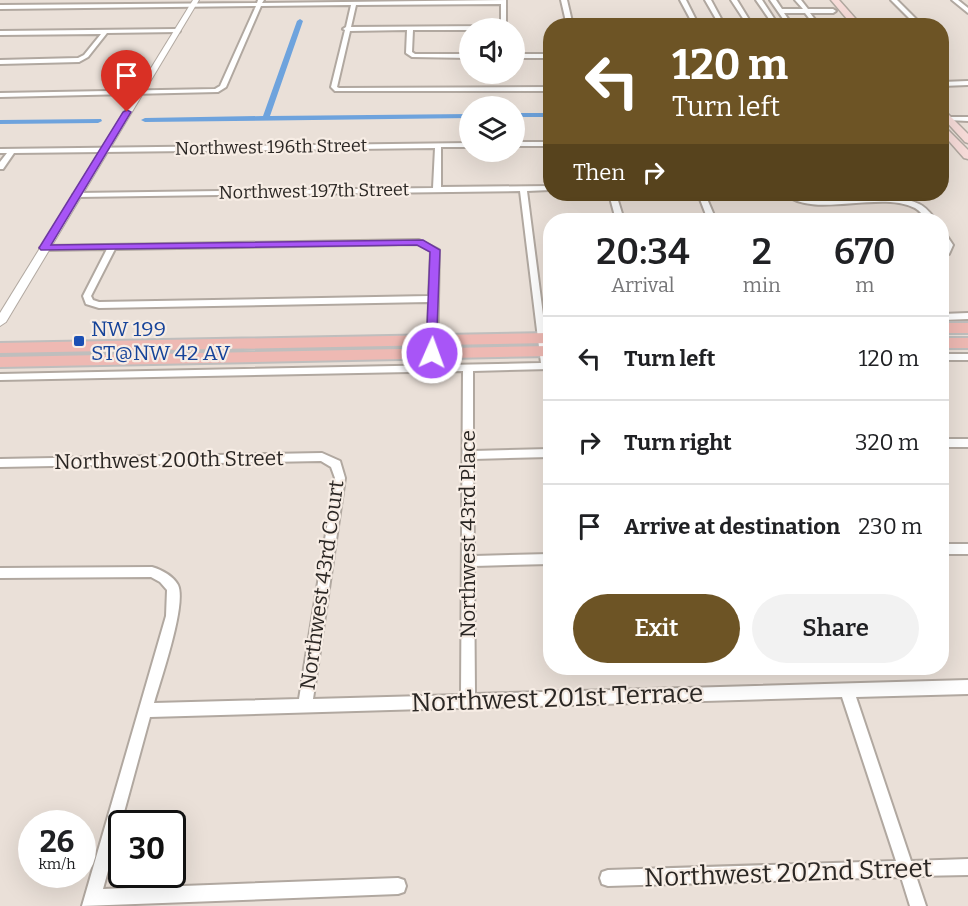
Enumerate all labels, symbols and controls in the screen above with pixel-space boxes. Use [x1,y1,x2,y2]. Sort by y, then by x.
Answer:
map controls [459,18,525,162]
button: sound [459,18,525,84]
text: 120 m [672,40,788,90]
icon: left [573,42,651,120]
pin [101,50,152,112]
icon: arrive [110,59,143,92]
text: Turn left [672,91,780,123]
button: layers [459,96,525,162]
street label: Northwest 196th Street [175,134,368,160]
icon: right [637,156,670,189]
text: Then [573,159,625,186]
street label: Northwest 197th Street [219,178,410,204]
text: 20:34 [596,230,690,274]
text: 2 [752,230,772,274]
text: 670 [834,230,896,274]
text: Arrival [611,273,675,297]
text: min [743,273,781,297]
text: m [855,273,874,297]
place label: NW 199 ST@NW 42 AV [91,316,231,366]
position arrow [400,321,464,385]
marker: NW 199 ST@NW 42 AV [72,334,86,348]
icon: left [573,342,606,375]
text: Turn left [624,345,716,372]
text: 120 m [859,345,919,372]
icon: right [573,426,606,459]
text: Turn right [624,429,732,456]
text: 320 m [855,429,919,456]
street label: Northwest 43rd Place [455,430,481,638]
street label: Northwest 200th Street [54,445,284,475]
street label: Northwest 43rd Court [294,478,350,692]
icon: arrive [573,510,606,543]
text: Arrive at destination [624,513,840,540]
text: 230 m [858,513,922,540]
button: Exit [573,594,740,663]
button: Share [752,594,919,663]
street label: Northwest 201st Terrace [410,677,704,719]
speed limit sign: 30 [108,810,186,888]
text: 26 [40,824,74,860]
street label: Northwest 202nd Street [643,852,933,894]
text: km/h [38,855,76,873]

